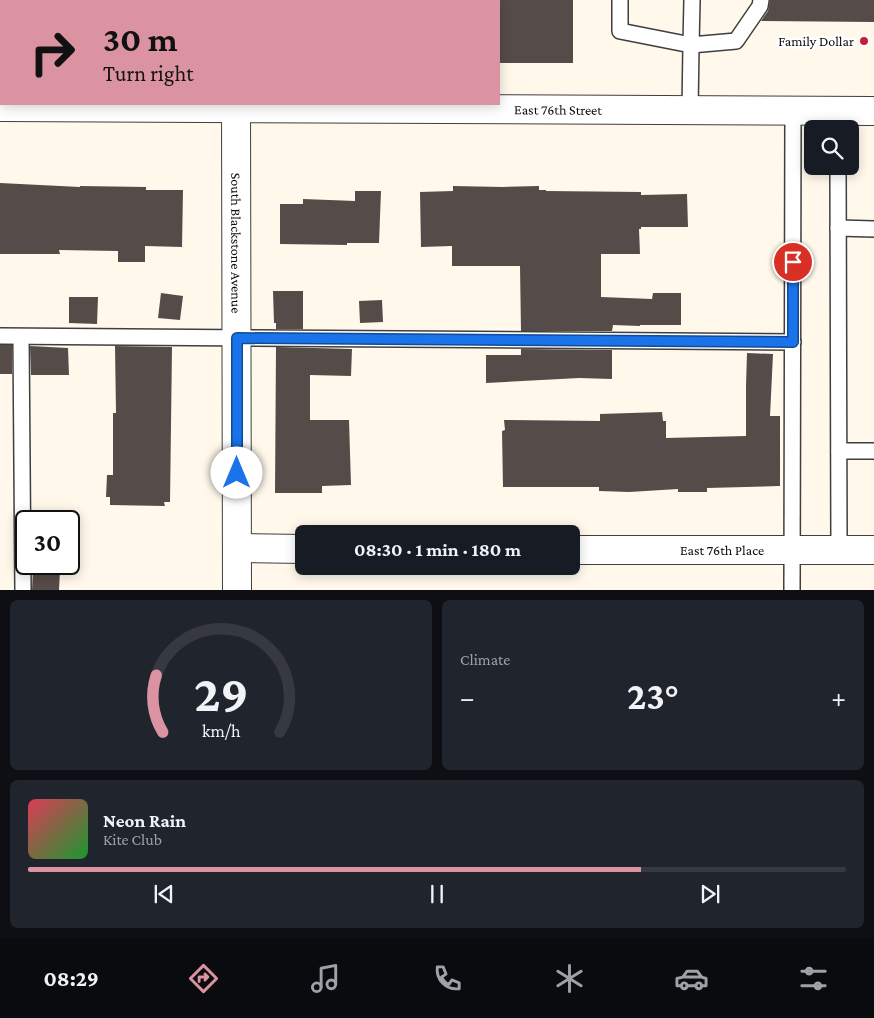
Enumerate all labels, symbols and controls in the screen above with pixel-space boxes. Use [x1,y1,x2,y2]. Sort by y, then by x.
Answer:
icon: right [20,20,85,85]
text: 30 m [103,20,178,59]
place label: Family Dollar [778,33,854,49]
marker: Family Dollar [858,35,870,47]
text: Turn right [103,61,194,86]
street label: East 76th Street [514,101,602,118]
map controls [804,120,859,175]
button: search [804,120,859,175]
street label: South Blackstone Avenue [228,173,244,313]
pin [772,241,814,283]
icon: arrive [779,248,807,276]
position arrow [210,446,262,498]
speed limit sign: 30 [15,510,80,575]
text: 08:30 · 1 min · 180 m [354,539,521,560]
street label: East 76th Place [680,542,764,558]
text: Climate [460,651,510,668]
text: 29 [194,664,248,722]
text: 23° [627,675,679,717]
text: − [460,682,475,713]
text: + [831,682,846,713]
text: km/h [202,721,241,741]
text: Neon Rain [103,810,186,831]
text: Kite Club [103,831,162,848]
icon: previous [150,880,178,908]
icon: pause [423,880,451,908]
icon: next [696,880,724,908]
icon: directions [186,961,221,996]
icon: music [308,961,343,996]
icon: phone [430,961,465,996]
icon: climate [552,961,587,996]
icon: car [674,961,709,996]
icon: filters [796,961,831,996]
text: 08:29 [43,966,99,991]

